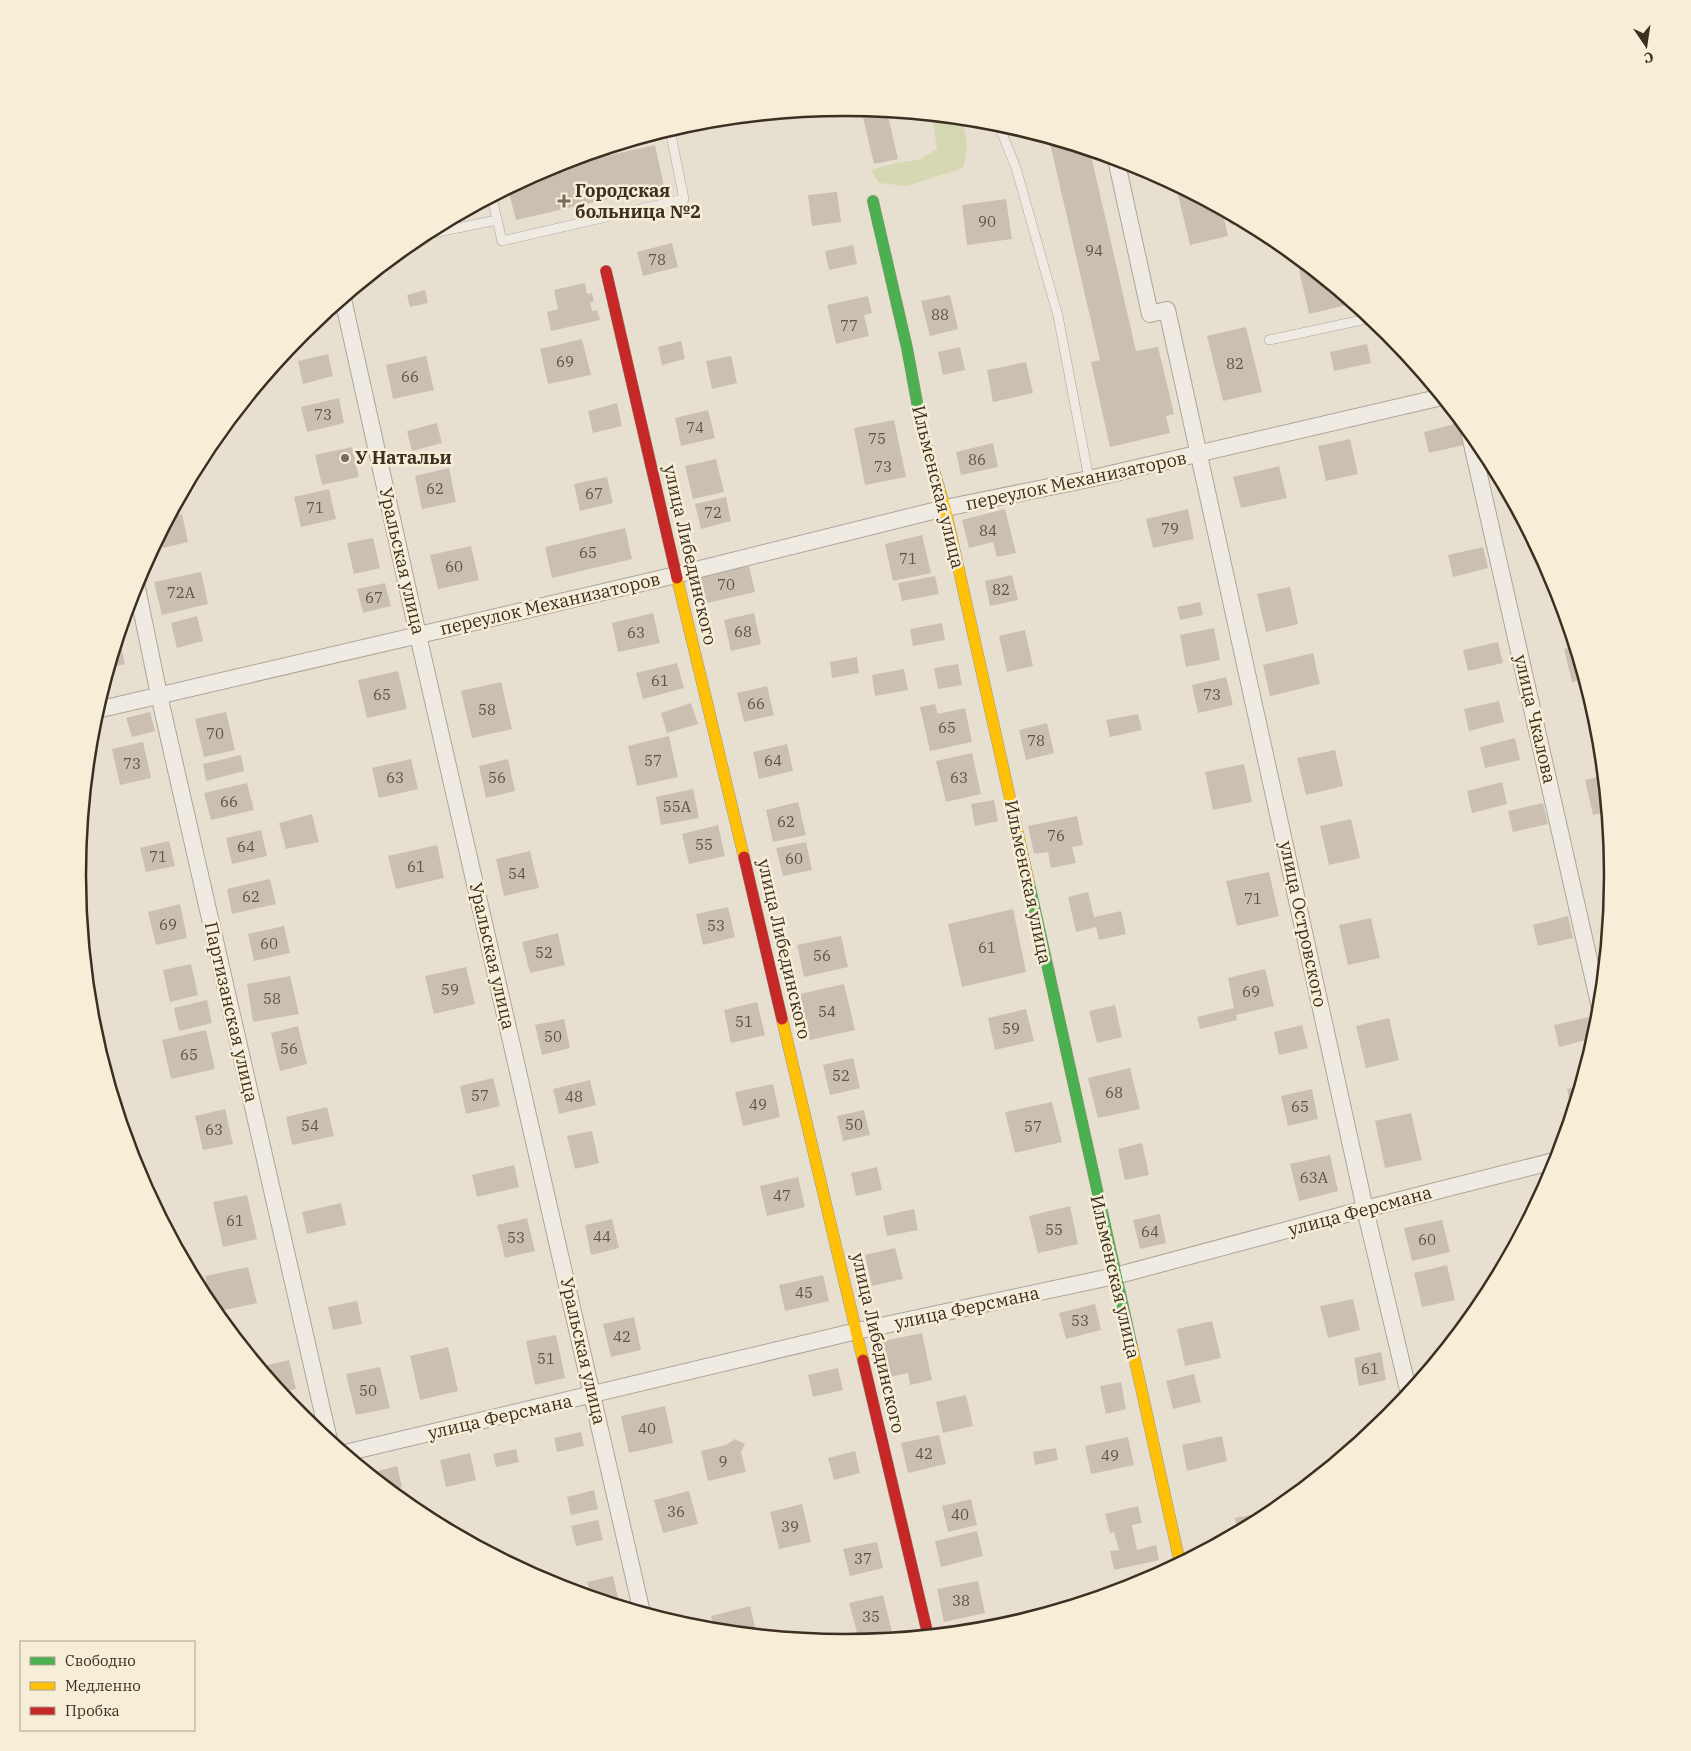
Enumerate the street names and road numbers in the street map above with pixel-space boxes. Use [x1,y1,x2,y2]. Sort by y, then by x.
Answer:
street label: Ильменская улица [907,403,970,571]
street label: переулок Механизаторов [963,446,1188,515]
street label: улица Либединского [659,462,722,647]
street label: Уральская улица [374,485,431,637]
street label: переулок Механизаторов [438,567,662,640]
street label: улица Чкалова [1509,652,1562,786]
street label: Ильменская улица [1000,798,1057,966]
street label: улица Островского [1275,839,1332,1009]
street label: улица Либединского [753,856,816,1041]
street label: Уральская улица [464,880,521,1032]
street label: Партизанская улица [200,919,263,1105]
street label: улица Ферсмана [1286,1180,1434,1241]
street label: Ильменская улица [1085,1193,1146,1361]
street label: улица Либединского [847,1250,910,1435]
street label: Уральская улица [555,1275,612,1427]
street label: улица Ферсмана [892,1281,1042,1334]
street label: улица Ферсмана [425,1389,575,1444]

